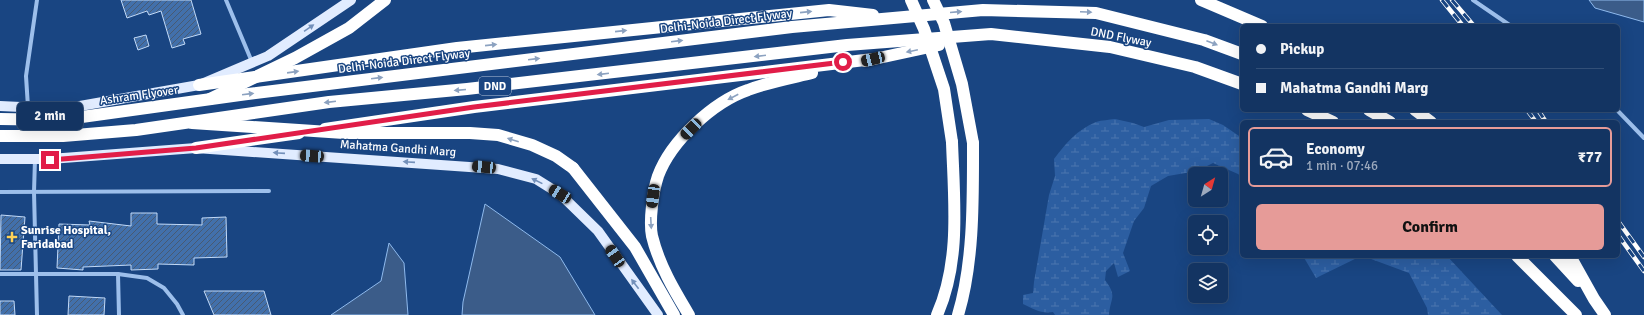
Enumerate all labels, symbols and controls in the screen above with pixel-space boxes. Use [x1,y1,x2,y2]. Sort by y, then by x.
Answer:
street label: Delhi-Noida Direct Flyway [659,6,793,37]
one-way arrow [800,9,812,15]
one-way arrow [950,9,963,15]
one-way arrow [1080,9,1092,16]
one-way arrow [304,24,315,32]
street label: DND Flyway [1089,24,1153,51]
one-way arrow [615,28,627,35]
one-way arrow [671,38,683,44]
one-way arrow [1207,40,1219,46]
text: Pickup [1280,40,1324,58]
one-way arrow [485,41,497,48]
street label: Delhi-Noida Direct Flyway [337,46,471,77]
one-way arrow [906,48,918,54]
car [860,50,886,68]
one-way arrow [754,52,766,59]
route start [834,53,852,71]
one-way arrow [528,56,540,62]
one-way arrow [287,69,299,75]
one-way arrow [597,70,609,77]
one-way arrow [371,75,383,81]
road number: DND [479,77,511,95]
text: Mahatma Gandhi Marg [1280,79,1428,97]
street label: Ashram Flyover [99,83,180,108]
one-way arrow [454,86,466,93]
one-way arrow [242,90,254,97]
one-way arrow [727,94,739,101]
one-way arrow [324,99,337,105]
callout: 2 min [17,102,83,130]
text: 2 min [34,108,66,124]
car [678,116,704,142]
one-way arrow [507,136,519,142]
street label: Mahatma Gandhi Marg [339,137,457,160]
icon: car [1258,139,1294,175]
text: Economy [1306,140,1365,158]
text: ₹77 [1578,148,1602,166]
car [300,149,324,163]
one-way arrow [273,150,286,157]
route end [41,151,59,169]
one-way arrow [403,158,415,165]
text: 1 min · 07:46 [1306,158,1378,174]
car [472,160,496,174]
north arrow [1188,167,1228,207]
map controls [1188,167,1228,303]
one-way arrow [531,178,543,184]
car [547,183,573,205]
car [645,183,661,209]
button: Confirm [1256,204,1604,250]
button: locate [1188,215,1228,255]
one-way arrow [648,217,654,230]
place label: Sunrise Hospital, Faridabad [21,223,111,252]
marker: Sunrise Hospital, Faridabad [6,231,18,243]
car [603,243,627,269]
button: layers [1188,263,1228,303]
one-way arrow [631,278,639,289]

